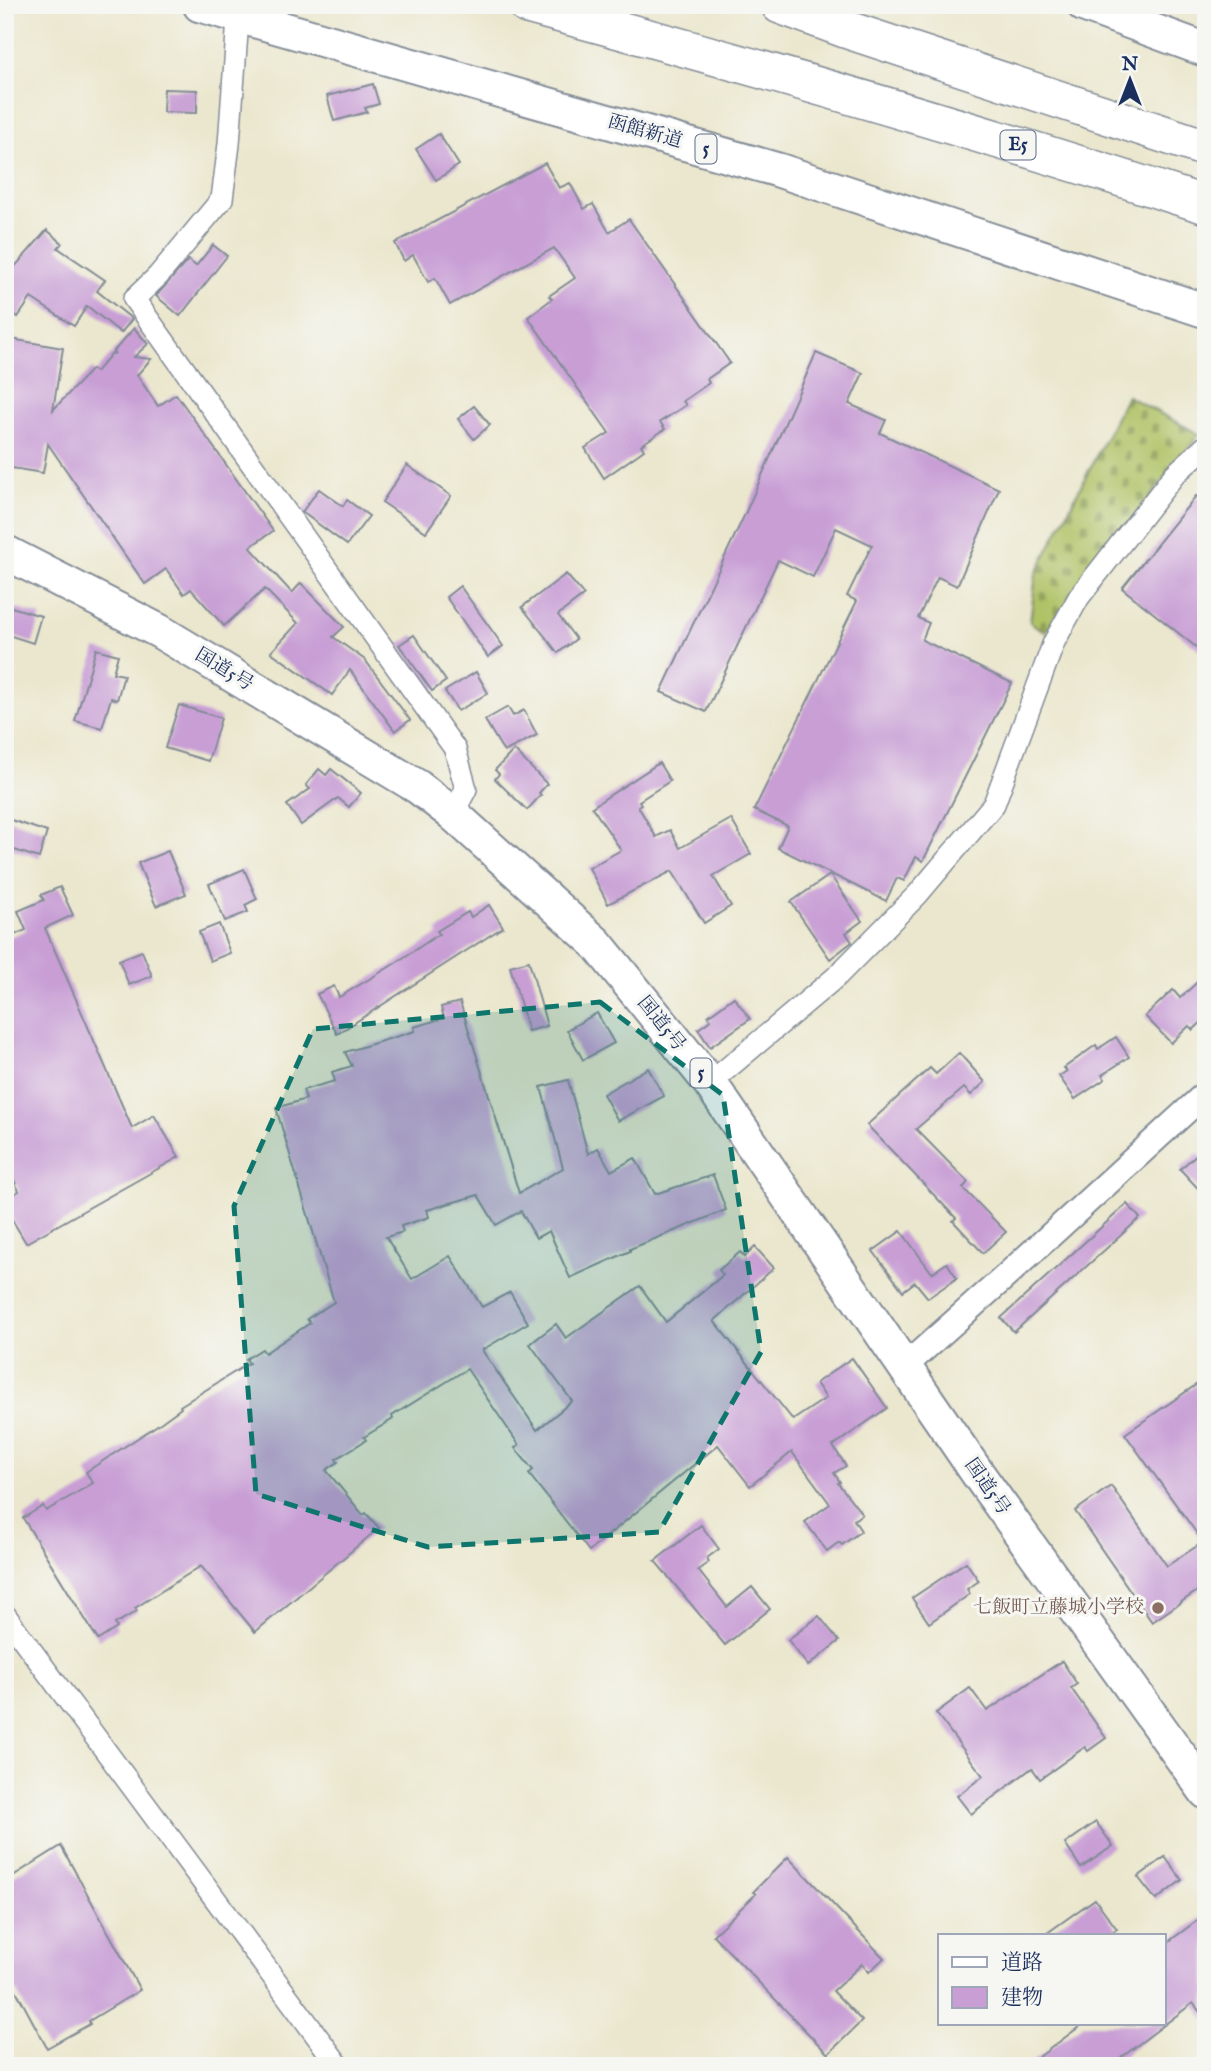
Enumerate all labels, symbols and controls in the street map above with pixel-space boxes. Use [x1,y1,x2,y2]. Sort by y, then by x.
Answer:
north arrow [1096,46,1166,116]
text: N [1121,53,1139,77]
street label: 函館新道 [605,110,685,154]
road number: E5 [1000,130,1036,160]
road number: 5 [696,134,716,164]
street label: 国道5号 [190,643,258,697]
street label: 国道5号 [632,992,690,1056]
road number: 5 [690,1058,712,1088]
street label: 国道5号 [959,1454,1015,1520]
place label: 七飯町立藤城小学校 [973,1596,1144,1620]
marker: 七飯町立藤城小学校 [1150,1600,1166,1616]
legend [938,1934,1166,2025]
text: 道路 [1001,1950,1043,1977]
text: 建物 [1001,1985,1043,2012]

